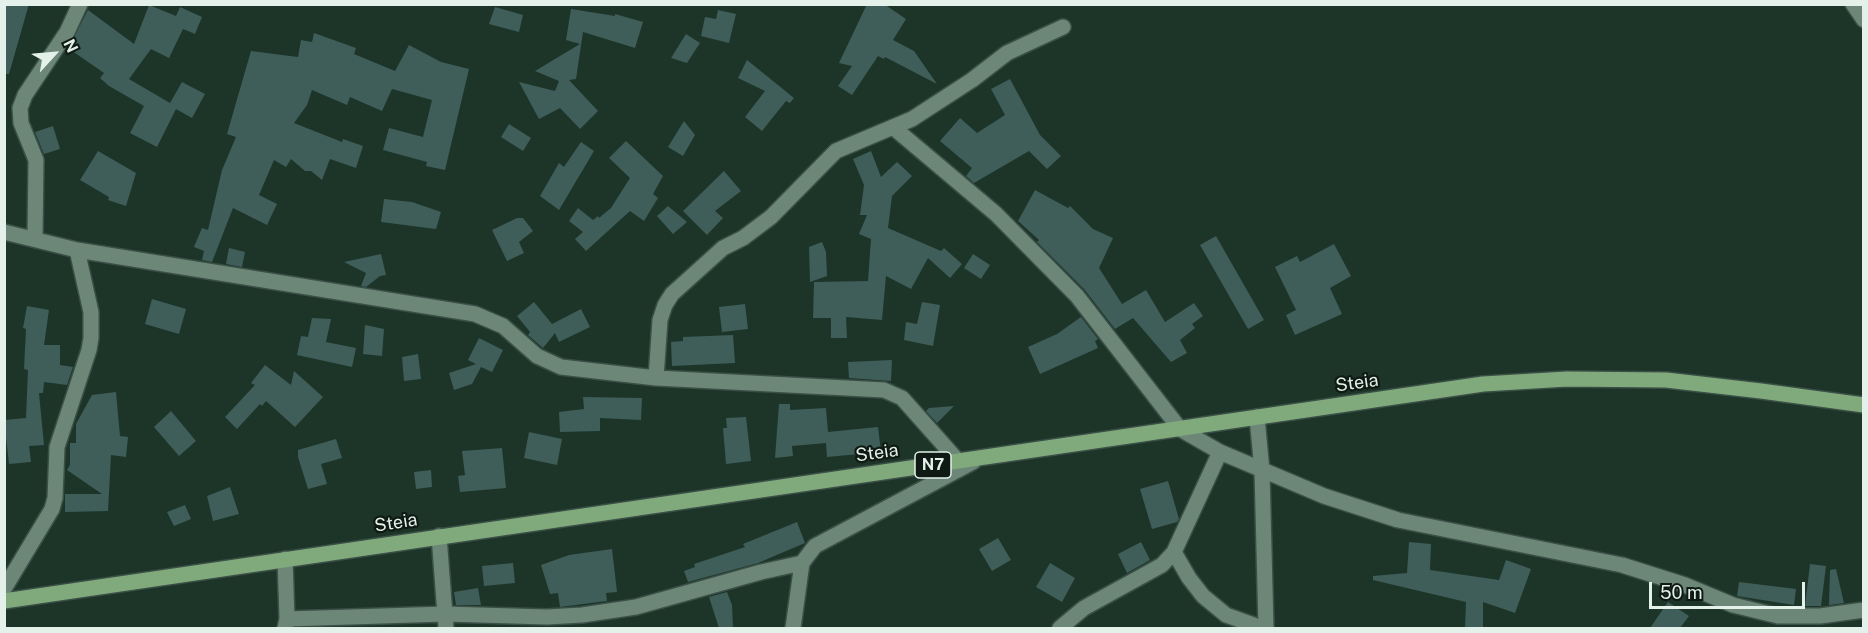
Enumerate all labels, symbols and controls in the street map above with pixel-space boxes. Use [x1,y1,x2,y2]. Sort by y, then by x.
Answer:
north arrow [24,24,84,84]
text: N [59,36,82,56]
street label: Steia [1334,369,1380,397]
street label: Steia [854,439,900,467]
road number: N7 [915,452,951,478]
street label: Steia [373,509,419,537]
scale bar [1652,570,1808,608]
text: 50 m [1660,582,1703,603]

